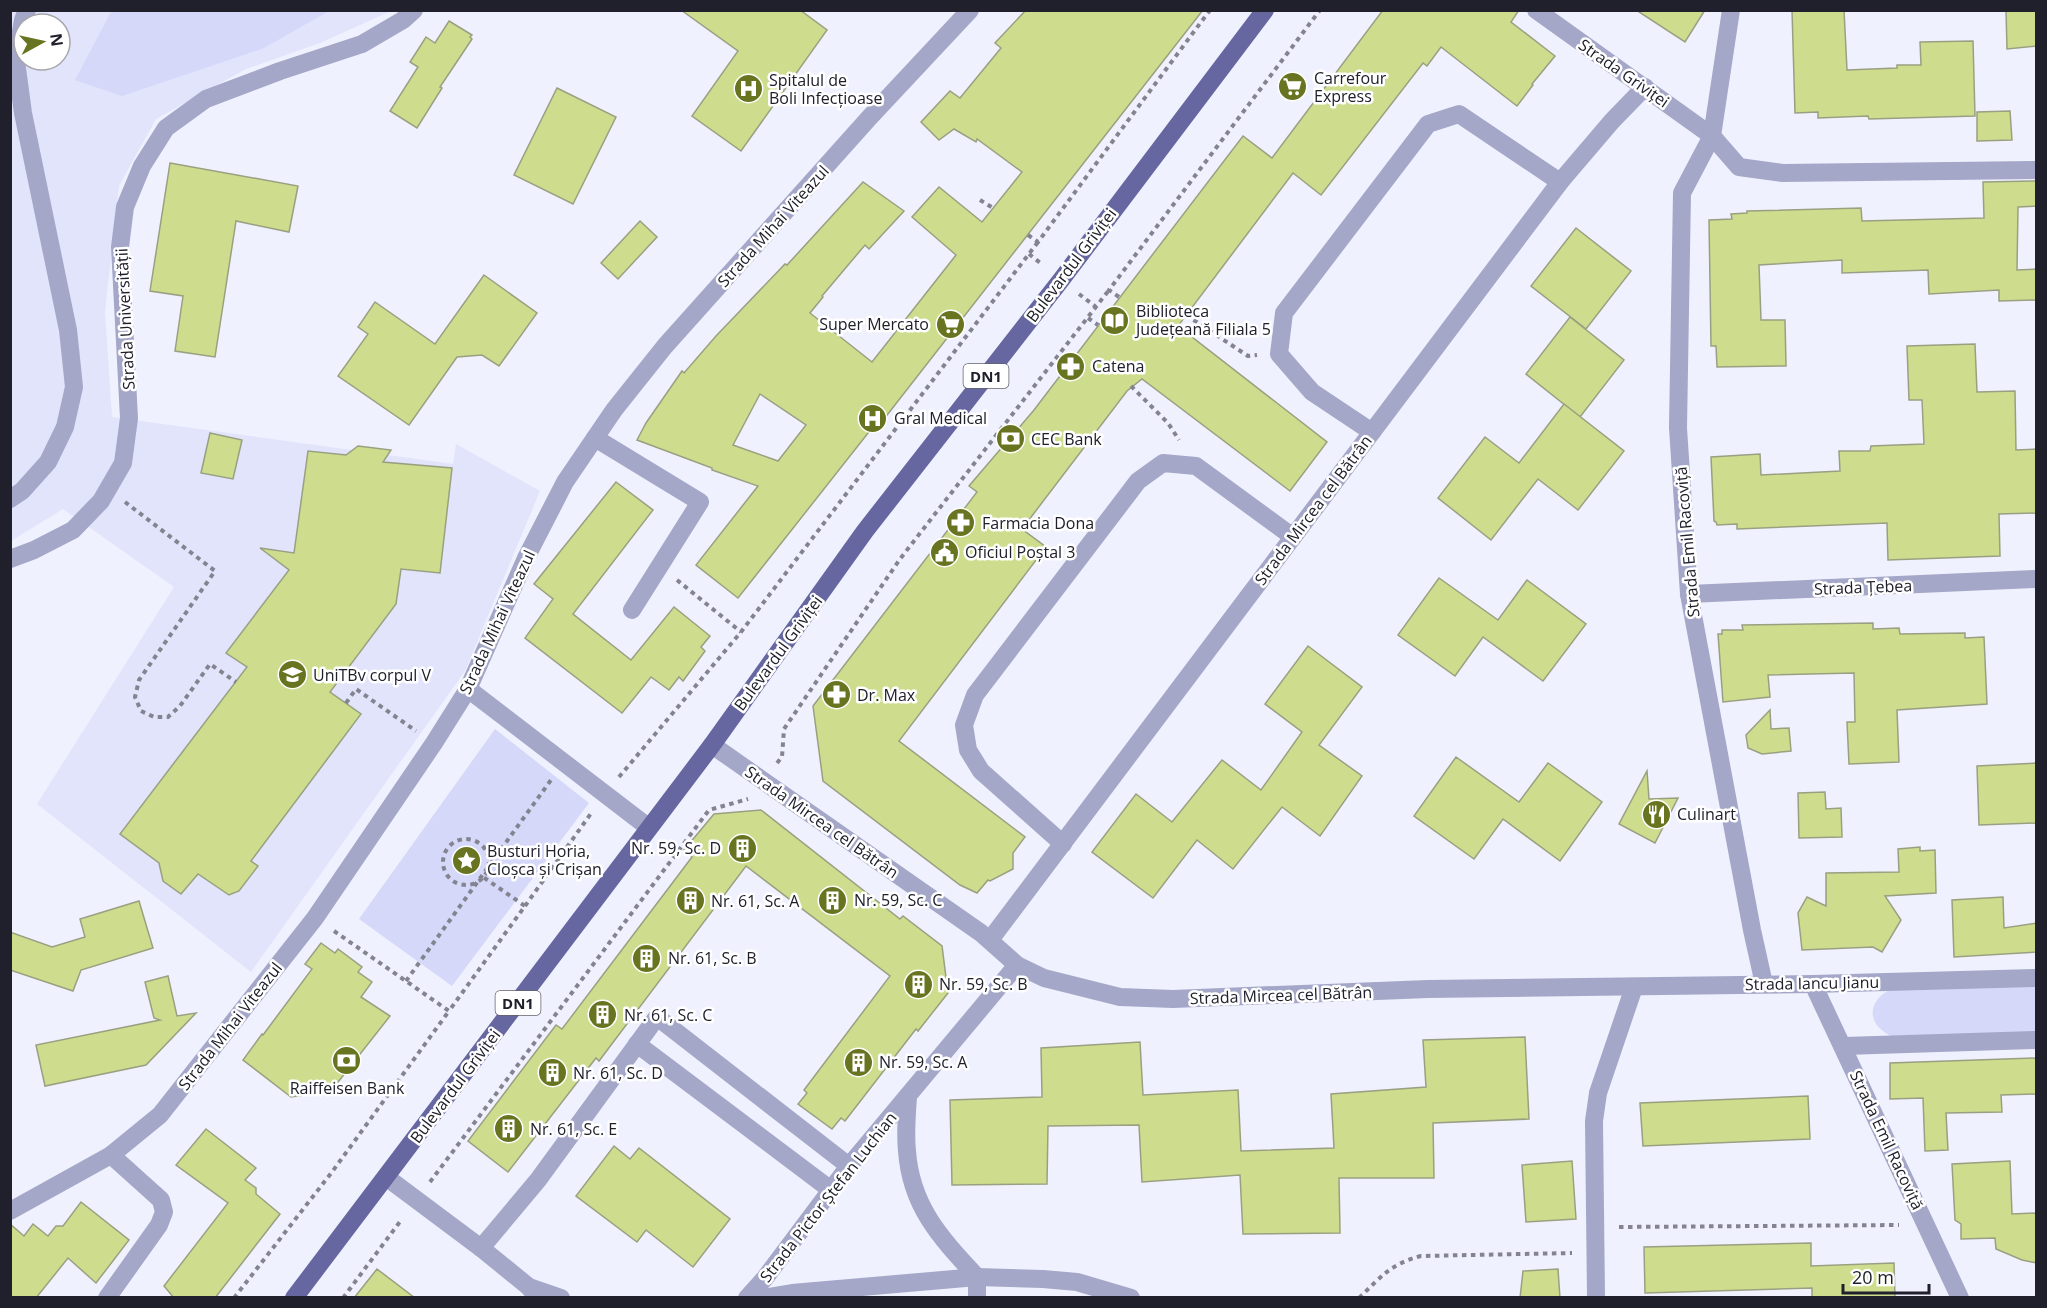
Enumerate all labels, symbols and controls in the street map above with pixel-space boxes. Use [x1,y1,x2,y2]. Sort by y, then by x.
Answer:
north arrow [12,12,72,72]
text: N [45,32,69,48]
street label: Strada Griviței [1574,34,1674,112]
place label: Carrefour Express [1314,67,1387,107]
place label: Spitalul de Boli Infecțioase [769,69,882,109]
supermarket icon: Carrefour Express [1277,71,1309,103]
hospital icon: Spitalul de Boli Infecțioase [732,73,764,105]
street label: Strada Mihai Viteazul [712,160,834,292]
street label: Bulevardul Griviței [1021,204,1121,326]
street label: Strada Universității [110,248,140,390]
place label: Biblioteca Județeană Filiala 5 [1134,300,1271,340]
library icon: Biblioteca Județeană Filiala 5 [1099,304,1131,336]
supermarket icon: Super Mercato [934,308,966,340]
place label: Super Mercato [819,313,929,335]
pharmacy icon: Catena [1055,350,1087,382]
place label: Catena [1092,355,1144,377]
road number: DN1 [964,364,1008,388]
hospital icon: Gral Medical [857,402,889,434]
place label: Gral Medical [894,407,987,429]
bank icon: CEC Bank [994,423,1026,455]
place label: CEC Bank [1031,428,1102,450]
street label: Strada Mircea cel Bătrân [1249,431,1377,589]
street label: Strada Emil Racoviță [1669,466,1705,618]
pharmacy icon: Farmacia Dona [945,507,977,539]
place label: Farmacia Dona [982,512,1094,534]
public building icon: Oficiul Poștal 3 [928,536,960,568]
place label: Oficiul Poștal 3 [965,541,1075,563]
street label: Strada Mihai Viteazul [454,546,540,698]
street label: Strada Țebea [1814,574,1912,600]
street label: Bulevardul Griviței [729,591,827,715]
school or university icon: UniTBv corpul V [276,659,308,691]
place label: UniTBv corpul V [313,664,431,686]
pharmacy icon: Dr. Max [820,679,852,711]
place label: Dr. Max [857,684,916,706]
street label: Strada Mircea cel Bătrân [741,761,903,883]
restaurant icon: Culinart [1640,798,1672,830]
place label: Culinart [1677,803,1736,825]
building icon: Nr. 59, Sc. D [726,832,758,864]
place label: Nr. 59, Sc. D [631,837,721,859]
place label: Busturi Horia, Cloșca și Crișan [487,840,602,880]
place icon: Busturi Horia, Cloșca și Crișan [450,844,482,876]
building icon: Nr. 59, Sc. C [817,884,849,916]
building icon: Nr. 61, Sc. A [674,885,706,917]
place label: Nr. 59, Sc. C [854,889,942,911]
place label: Nr. 61, Sc. A [711,890,800,912]
building icon: Nr. 61, Sc. B [631,942,663,974]
place label: Nr. 61, Sc. B [668,947,757,969]
street label: Strada Mihai Viteazul [173,958,287,1094]
building icon: Nr. 59, Sc. B [902,968,934,1000]
street label: Strada Iancu Jianu [1745,971,1879,995]
place label: Nr. 59, Sc. B [939,973,1028,995]
street label: Strada Mircea cel Bătrân [1189,981,1373,1009]
road number: DN1 [496,991,540,1015]
building icon: Nr. 61, Sc. C [587,999,619,1031]
place label: Nr. 61, Sc. C [624,1004,712,1026]
street label: Bulevardul Griviței [405,1025,505,1147]
bank icon: Raiffeisen Bank [331,1044,363,1076]
building icon: Nr. 59, Sc. A [842,1046,874,1078]
place label: Nr. 59, Sc. A [879,1051,968,1073]
building icon: Nr. 61, Sc. D [536,1057,568,1089]
place label: Nr. 61, Sc. D [573,1062,663,1084]
street label: Strada Emil Racoviță [1845,1067,1929,1213]
place label: Raiffeisen Bank [290,1077,405,1099]
street label: Strada Pictor Ștefan Luchian [755,1107,901,1287]
building icon: Nr. 61, Sc. E [493,1113,525,1145]
place label: Nr. 61, Sc. E [530,1118,617,1140]
scale bar [1843,1257,1928,1295]
text: 20 m [1852,1265,1894,1289]

